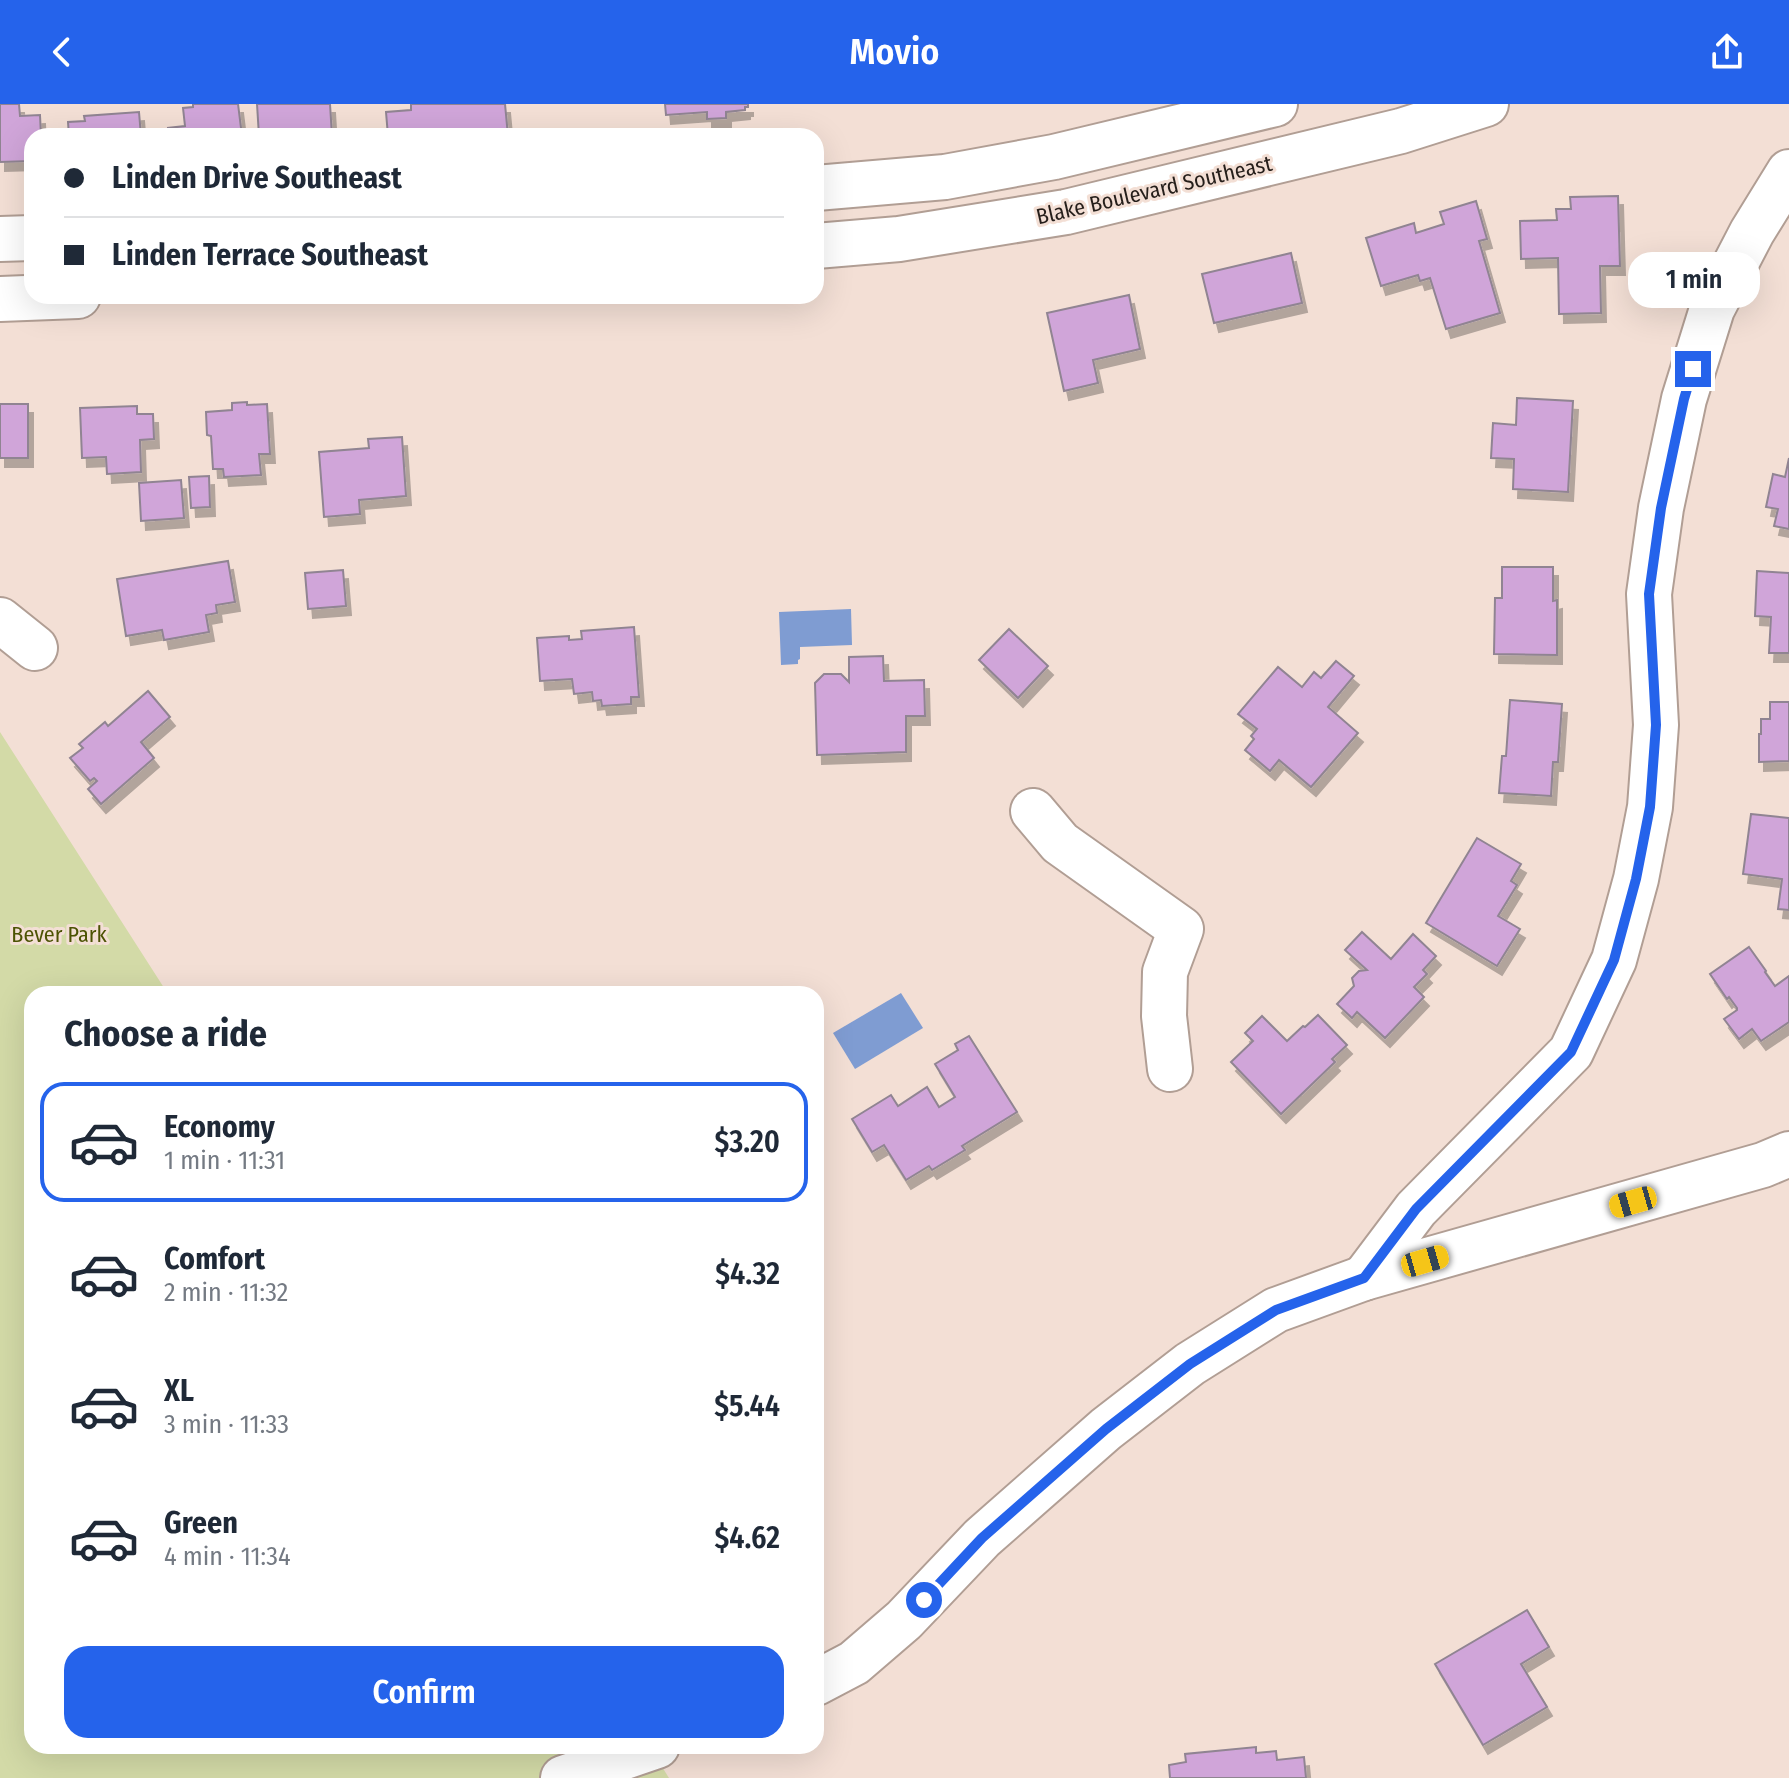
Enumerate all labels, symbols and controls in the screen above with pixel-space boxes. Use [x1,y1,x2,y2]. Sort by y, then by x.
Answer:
icon: back [40,30,84,74]
text: Movio [849,30,940,74]
icon: share [1705,30,1749,74]
street label: Blake Boulevard Southeast [1033,150,1275,230]
text: Linden Drive Southeast [112,160,402,196]
text: Linden Terrace Southeast [112,237,428,273]
callout: 1 min [1627,253,1759,309]
text: 1 min [1666,264,1722,295]
route end [1675,351,1711,387]
park label: Bever Park [11,921,107,948]
text: Choose a ride [64,1012,267,1056]
icon: car [68,1106,140,1178]
text: Economy [164,1109,275,1145]
text: $3.20 [714,1124,780,1160]
text: 1 min · 11:31 [164,1145,285,1176]
car [1607,1184,1659,1220]
icon: car [68,1238,140,1310]
text: Comfort [164,1241,265,1277]
car [1399,1243,1451,1279]
text: $4.32 [715,1256,780,1292]
text: 2 min · 11:32 [164,1277,288,1308]
icon: car [68,1370,140,1442]
text: XL [164,1373,194,1409]
text: $5.44 [714,1388,780,1424]
text: 3 min · 11:33 [164,1409,289,1440]
icon: car [68,1502,140,1574]
text: Green [164,1505,238,1541]
text: $4.62 [714,1520,780,1556]
text: 4 min · 11:34 [164,1541,291,1572]
route start [906,1582,942,1618]
button: Confirm [64,1646,784,1738]

